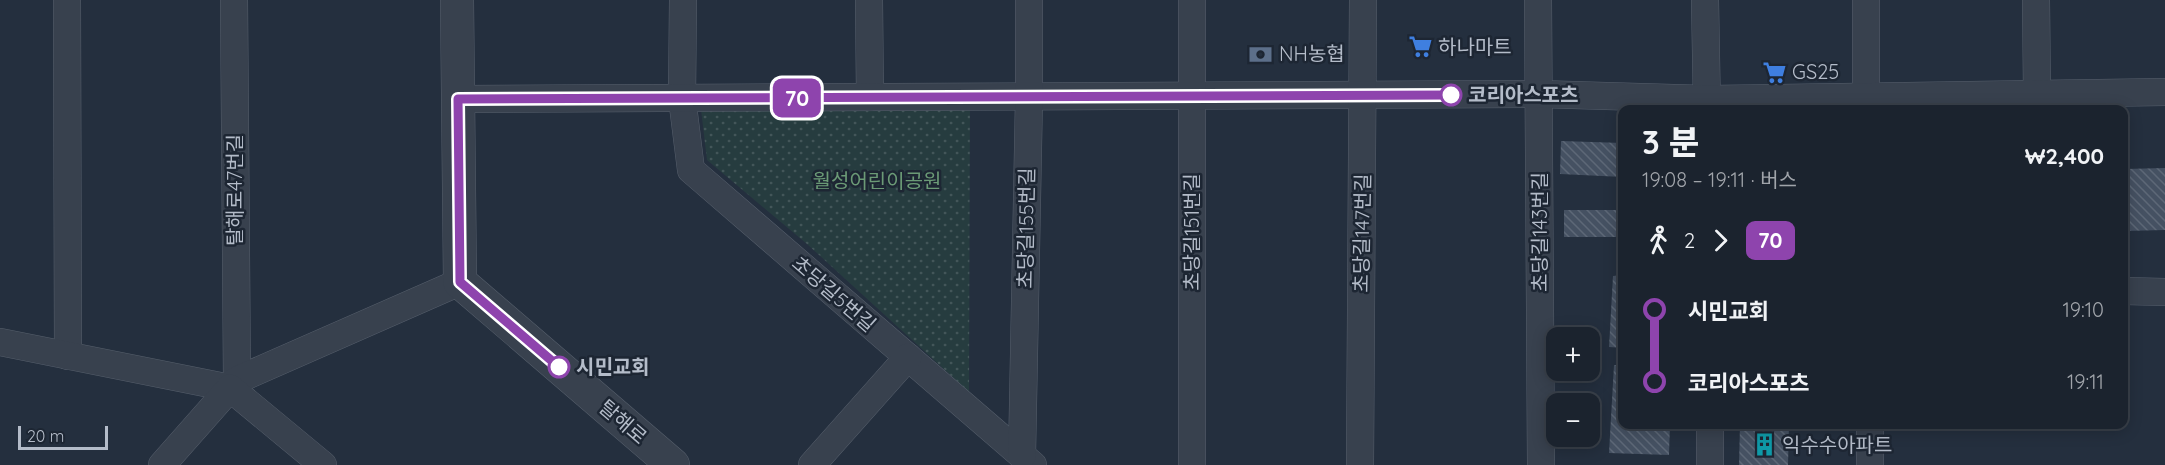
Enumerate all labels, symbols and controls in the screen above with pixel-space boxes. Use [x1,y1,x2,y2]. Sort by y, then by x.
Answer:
supermarket icon: 하나마트 [1407,34,1433,60]
place label: 하나마트 [1438,34,1512,59]
bank icon: NH농협 [1248,41,1274,67]
place label: NH농협 [1279,41,1345,66]
supermarket icon: GS25 [1761,59,1787,85]
place label: GS25 [1792,59,1839,84]
line badge: 70 [770,78,824,118]
place label: 코리아스포츠 [1468,82,1578,107]
marker: 코리아스포츠 [1440,84,1462,106]
text: 70 [785,85,809,111]
text: 3 분 [1642,121,1699,162]
street label: 탈해로47번길 [222,134,247,246]
text: ₩2,400 [2025,142,2104,170]
street label: 초당길155번길 [1012,167,1039,289]
text: 19:08 – 19:11 · 버스 [1642,167,1797,192]
park label: 월성어린이공원 [813,168,941,193]
street label: 초당길143번길 [1527,172,1552,292]
street label: 초당길151번길 [1179,173,1204,291]
street label: 초당길147번길 [1348,173,1375,293]
icon: walk [1642,224,1675,257]
icon: forward [1704,224,1737,257]
text: 70 [1758,227,1783,253]
text: 2 [1684,228,1695,253]
street label: 초당길5번길 [787,250,881,337]
text: 시민교회 [1688,297,1769,325]
text: 19:10 [2062,297,2104,322]
map controls [1546,327,1600,447]
button: + [1546,327,1600,381]
place label: 시민교회 [576,354,650,379]
marker: 시민교회 [548,356,570,378]
text: 코리아스포츠 [1688,369,1809,397]
text: 19:11 [2067,369,2104,394]
button: − [1546,393,1600,447]
street label: 탈해로 [594,394,652,449]
scale bar [18,423,108,450]
text: 20 m [27,426,64,446]
building icon: 익수수아파트 [1751,432,1777,458]
place label: 익수수아파트 [1782,432,1892,457]

